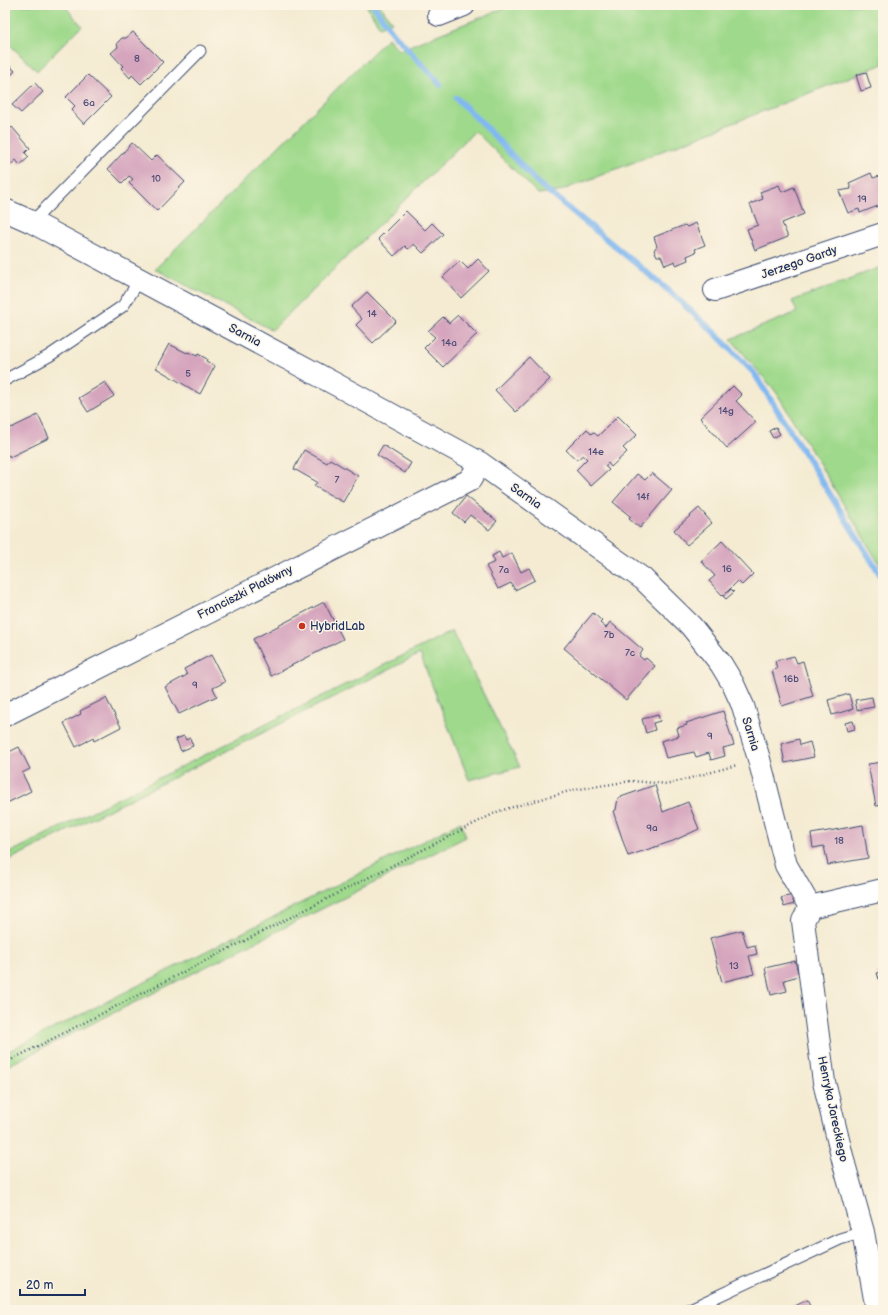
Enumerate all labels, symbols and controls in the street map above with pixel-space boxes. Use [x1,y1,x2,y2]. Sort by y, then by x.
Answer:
house number: 8 [134,53,140,65]
house number: 6a [83,97,95,109]
house number: 10 [151,173,161,185]
house number: 19 [857,193,867,205]
street label: Jerzego Gardy [759,242,840,283]
house number: 14 [367,308,377,320]
street label: Sarnia [226,321,264,350]
house number: 14a [441,337,457,349]
house number: 5 [185,368,191,380]
house number: 14g [718,405,734,417]
house number: 14e [588,446,604,458]
house number: 7 [335,474,340,486]
street label: Sarnia [507,480,544,513]
house number: 14f [636,491,650,503]
street label: Franciszki Platówny [195,562,296,623]
house number: 16 [722,563,732,575]
house number: 7a [499,564,510,576]
place label: HybridLab [310,619,365,634]
marker: HybridLab [297,621,307,631]
house number: 7b [604,629,615,641]
house number: 7c [625,647,635,659]
house number: 16b [783,673,799,685]
house number: 9 [192,679,198,691]
street label: Sarnia [738,715,763,753]
house number: 9 [707,730,713,742]
house number: 9a [646,822,658,834]
house number: 18 [834,835,844,847]
house number: 13 [729,960,739,972]
street label: Henryka Jareckiego [814,1055,851,1164]
scale bar [20,1271,85,1297]
text: 20 m [26,1278,53,1293]

